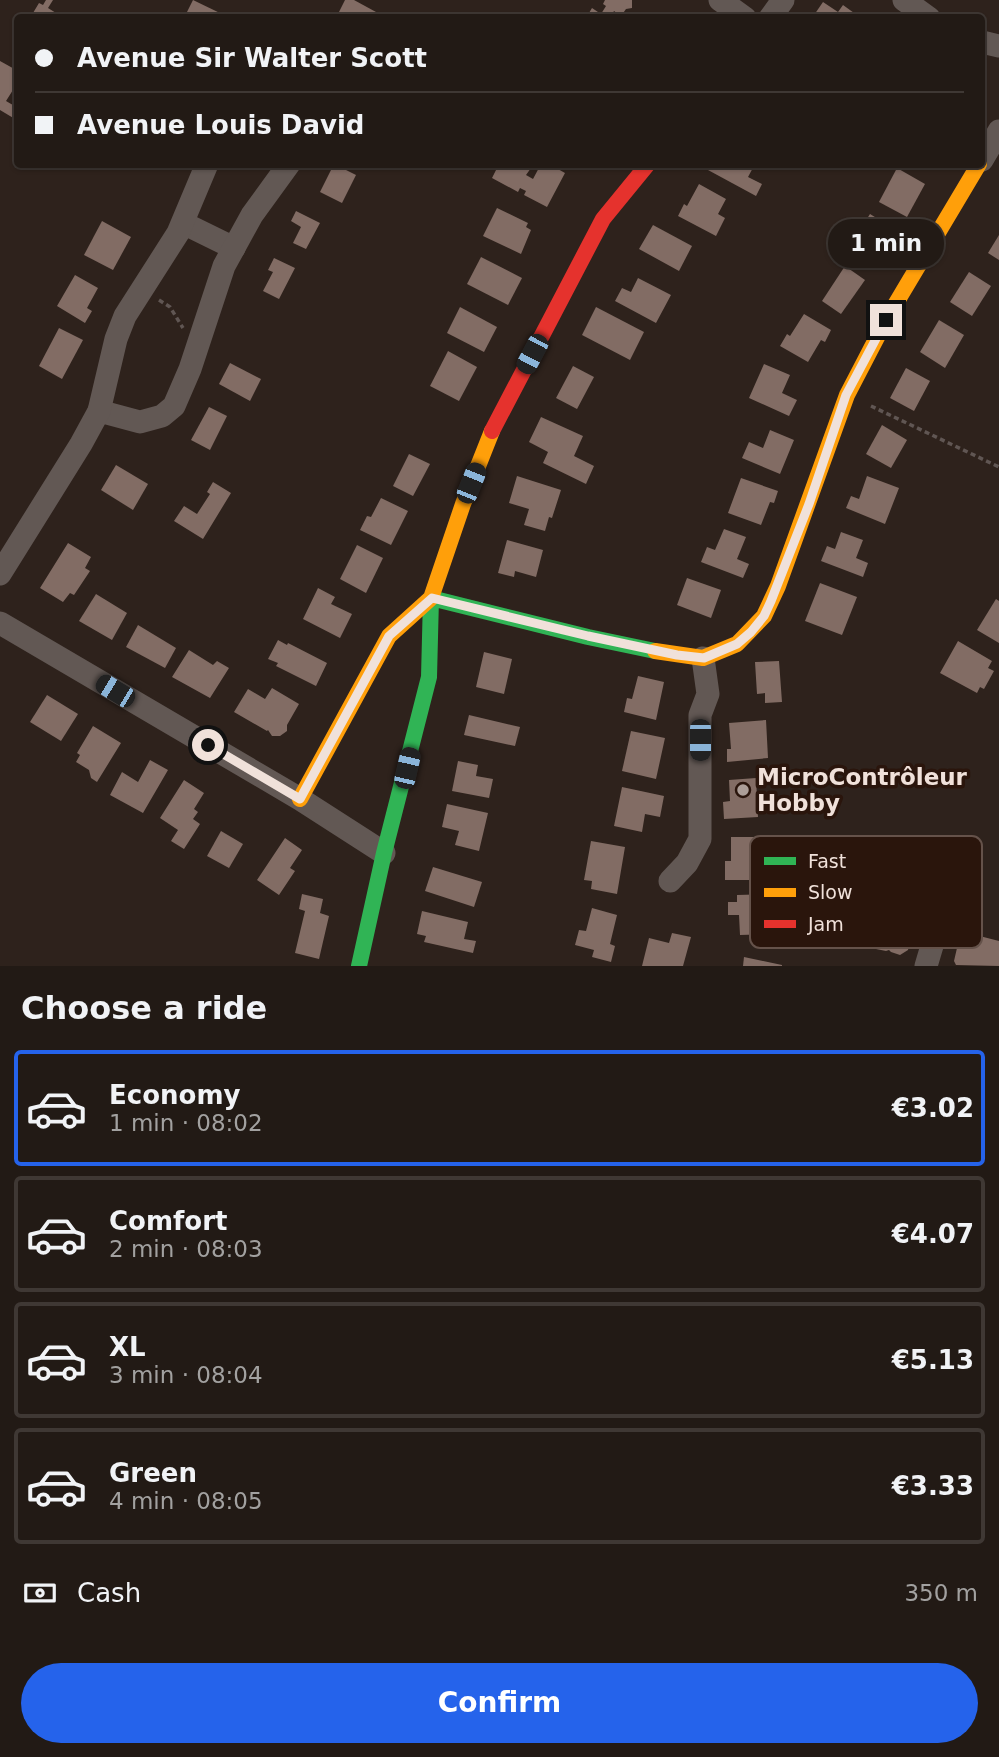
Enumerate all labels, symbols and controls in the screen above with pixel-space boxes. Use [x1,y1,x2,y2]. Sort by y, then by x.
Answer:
text: Avenue Sir Walter Scott [77,43,427,73]
text: Avenue Louis David [77,110,364,140]
callout: 1 min [828,218,944,268]
text: 1 min [850,230,922,256]
route end [870,304,902,336]
car [513,331,552,377]
car [454,460,489,506]
car [92,671,139,711]
car [690,719,711,761]
route start [192,729,224,761]
car [393,745,422,791]
place label: MicroContrôleur Hobby [757,764,968,816]
marker: MicroContrôleur Hobby [735,782,751,798]
legend [750,836,982,948]
text: Fast [808,850,846,872]
text: Slow [808,881,853,903]
text: Jam [807,913,844,935]
text: Choose a ride [21,989,267,1027]
icon: car [25,1077,88,1140]
text: Economy [109,1080,240,1110]
text: €3.02 [892,1093,974,1123]
text: 1 min · 08:02 [109,1110,263,1136]
icon: car [25,1203,88,1266]
text: Comfort [109,1206,227,1236]
text: €4.07 [892,1219,974,1249]
text: 2 min · 08:03 [109,1236,263,1262]
icon: car [25,1329,88,1392]
text: XL [109,1332,146,1362]
text: €5.13 [892,1345,974,1375]
text: 3 min · 08:04 [109,1362,263,1388]
icon: car [25,1455,88,1518]
text: Green [109,1458,197,1488]
text: €3.33 [892,1471,974,1501]
text: 4 min · 08:05 [109,1488,263,1514]
icon: cash [21,1574,59,1612]
text: Cash [77,1578,141,1608]
text: 350 m [904,1580,978,1606]
button: Confirm [21,1663,978,1743]

